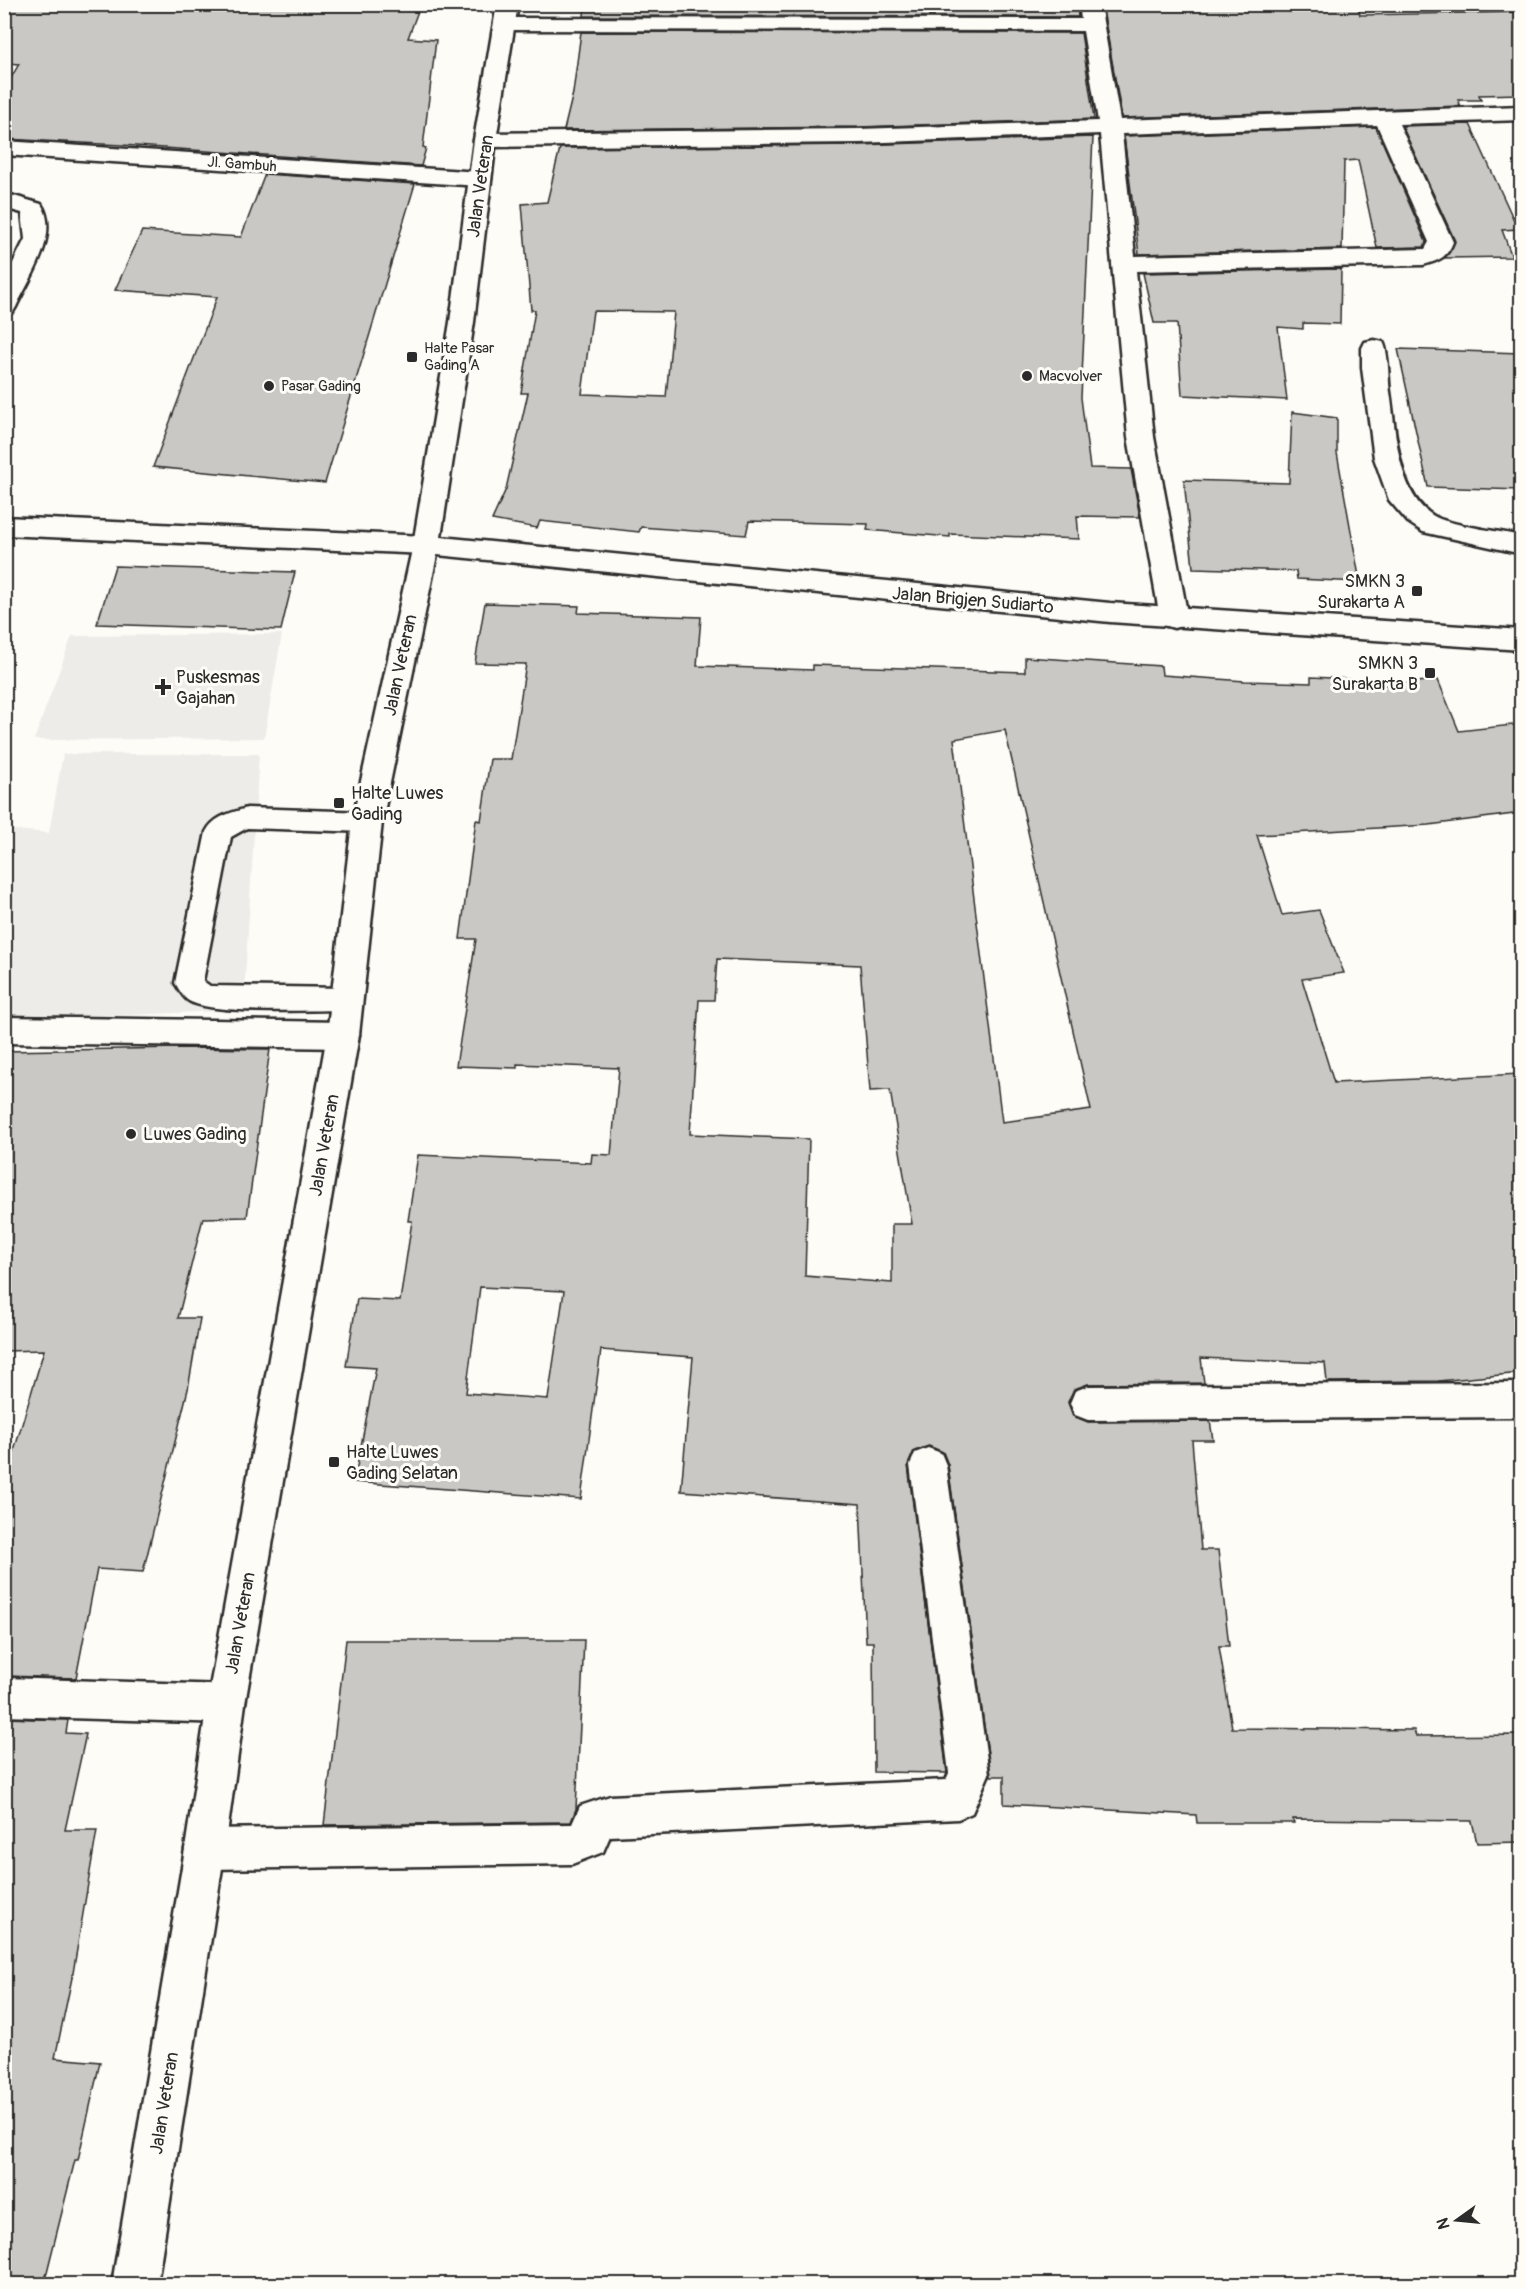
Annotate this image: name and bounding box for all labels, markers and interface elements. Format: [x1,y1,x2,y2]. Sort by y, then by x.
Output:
street label: Jalan Veteran [462,133,499,239]
street label: Jl. Gambuh [207,153,277,176]
place label: Halte Pasar Gading A [424,339,495,375]
marker: Halte Pasar Gading A [405,350,419,364]
place label: Macvolver [1039,367,1103,386]
marker: Macvolver [1020,369,1034,383]
place label: Pasar Gading [281,377,361,396]
marker: Pasar Gading [262,379,276,393]
place label: SMKN 3 Surakarta A [1317,570,1405,614]
street label: Jalan Brigjen Sudiarto [891,582,1055,619]
marker: SMKN 3 Surakarta A [1410,584,1424,598]
street label: Jalan Veteran [378,612,422,718]
place label: SMKN 3 Surakarta B [1332,652,1418,696]
place label: Puskesmas Gajahan [176,666,260,710]
marker: SMKN 3 Surakarta B [1423,666,1437,680]
marker: Puskesmas Gajahan [154,678,172,696]
place label: Halte Luwes Gading [351,782,443,826]
marker: Halte Luwes Gading [332,796,346,810]
street label: Jalan Veteran [304,1092,345,1198]
place label: Luwes Gading [143,1123,247,1146]
marker: Luwes Gading [124,1127,138,1141]
place label: Halte Luwes Gading Selatan [346,1441,458,1485]
marker: Halte Luwes Gading Selatan [327,1455,341,1469]
street label: Jalan Veteran [220,1570,261,1676]
street label: Jalan Veteran [145,2050,184,2156]
north arrow [1427,2190,1487,2250]
text: N [1432,2216,1455,2231]

